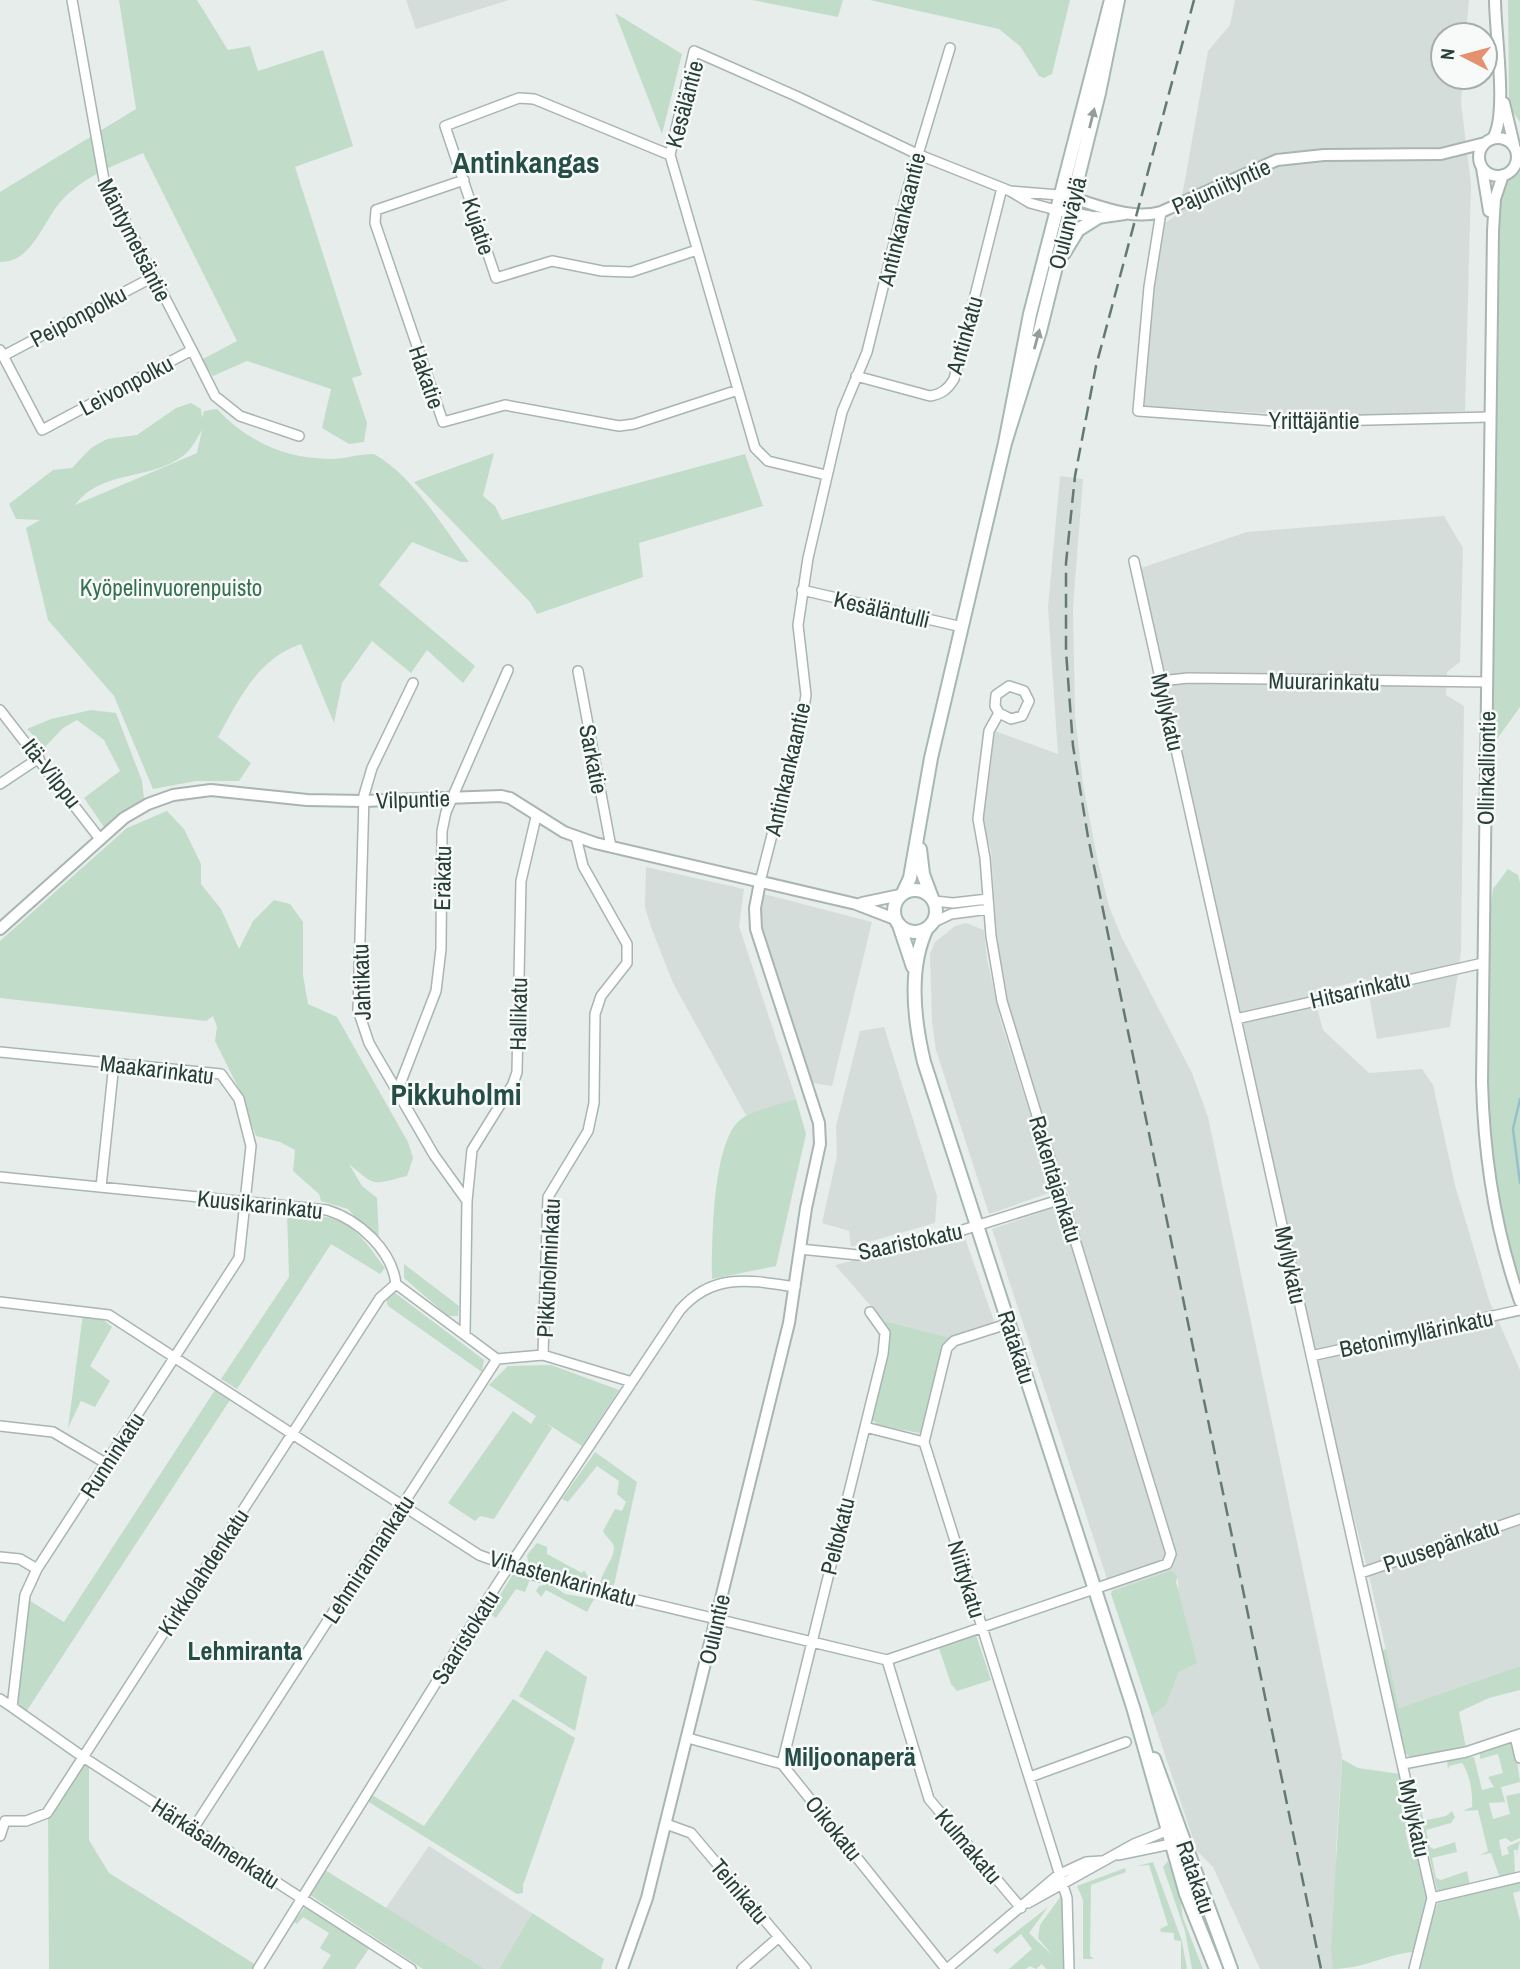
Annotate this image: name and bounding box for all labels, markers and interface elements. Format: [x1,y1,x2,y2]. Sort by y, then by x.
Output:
north arrow [1429,21,1499,91]
text: N [1434,47,1461,61]
street label: Kesäläntie [657,57,711,151]
one-way arrow [1087,107,1098,129]
district label: Antinkangas [452,142,600,182]
street label: Antinkankaantie [869,149,933,290]
street label: Pajuniityntie [1167,151,1275,221]
street label: Mäntymetsäntie [91,173,179,307]
street label: Oulunväylä [1041,173,1094,273]
street label: Kujatie [455,193,503,259]
street label: Peiponpolku [24,278,132,354]
street label: Antinkatu [938,292,990,379]
one-way arrow [1033,328,1043,349]
street label: Hakatie [402,341,452,413]
street label: Leivonpolku [74,347,178,423]
street label: Yrittäjäntie [1268,405,1360,436]
park label: Kyöpelinvuorenpuisto [80,572,262,603]
street label: Kesäläntulli [831,583,933,635]
street label: Muurarinkatu [1268,665,1380,697]
street label: Myllykatu [1144,670,1192,754]
street label: Antinkankaantie [756,699,817,840]
street label: Ollinkalliontie [1470,711,1502,825]
street label: Sarkatie [572,722,616,796]
street label: Itä-Vilppu [15,732,89,814]
street label: Vilpuntie [375,782,451,816]
street label: Eräkatu [426,845,458,911]
street label: Jahtikatu [344,943,378,1021]
street label: Hitsarinkatu [1307,962,1413,1016]
street label: Hallikatu [502,977,534,1051]
street label: Maakarinkatu [98,1047,216,1091]
district label: Pikkuholmi [390,1074,522,1114]
street label: Rakentajankatu [1022,1112,1090,1246]
street label: Kuusikarinkatu [196,1182,324,1226]
street label: Pikkuholminkatu [529,1198,567,1338]
street label: Saaristokatu [855,1215,965,1267]
street label: Myllykatu [1268,1223,1314,1307]
street label: Betonimyllärinkatu [1336,1302,1496,1364]
street label: Ratakatu [991,1306,1043,1388]
street label: Runninkatu [73,1406,151,1504]
street label: Lehmirannankatu [315,1489,421,1629]
street label: Peltokatu [812,1494,862,1578]
street label: Kirkkolahdenkatu [150,1502,256,1642]
street label: Puusepänkatu [1379,1511,1503,1579]
street label: Niittykatu [941,1536,993,1622]
street label: Vihastenkarinkatu [486,1542,640,1614]
street label: Saaristokatu [424,1584,506,1690]
street label: Ouluntie [691,1591,737,1667]
district label: Lehmiranta [188,1633,303,1668]
district label: Miljoonaperä [784,1739,916,1774]
street label: Myllykatu [1392,1776,1438,1860]
street label: Oikokatu [798,1789,870,1867]
street label: Härkäsalmenkatu [146,1790,286,1896]
street label: Kulmakatu [928,1802,1010,1890]
street label: Ratakatu [1169,1836,1223,1918]
street label: Teinikatu [704,1852,776,1930]

